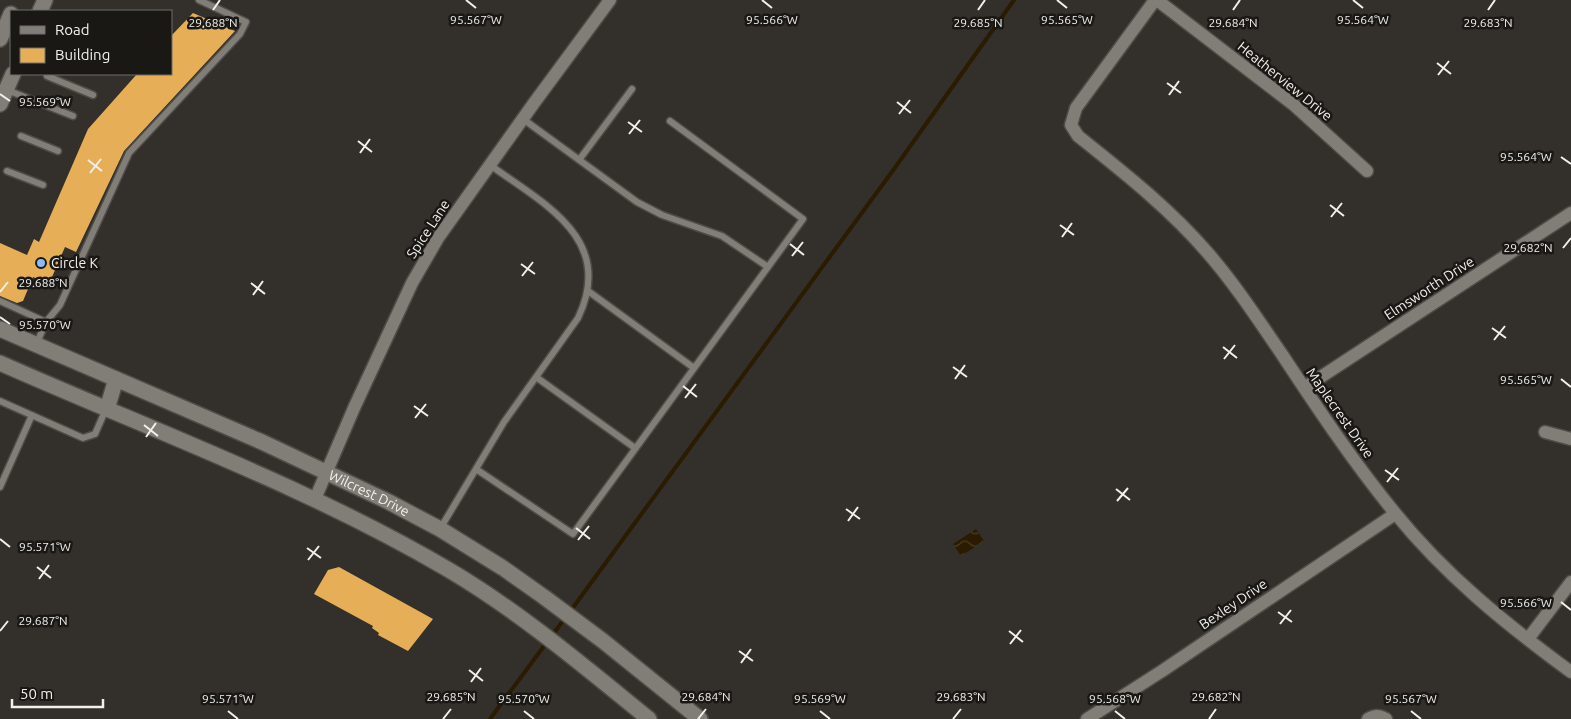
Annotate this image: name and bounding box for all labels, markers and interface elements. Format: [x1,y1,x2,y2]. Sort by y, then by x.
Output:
legend [10,10,172,75]
text: 95.567°W [450,13,502,26]
text: 95.566°W [746,13,798,26]
text: 95.565°W [1041,13,1093,26]
text: 95.564°W [1337,13,1389,26]
text: 29.688°N [188,16,238,29]
text: 29.685°N [953,16,1003,29]
text: 29.684°N [1208,16,1258,29]
text: 29.683°N [1463,16,1513,29]
text: Road [55,21,90,38]
street label: Heatherview Drive [1235,38,1335,124]
text: Building [55,46,110,63]
text: 95.569°W [19,95,71,108]
text: 95.564°W [1500,150,1552,163]
street label: Spice Lane [403,197,453,261]
text: 29.682°N [1503,241,1553,254]
street label: Elmsworth Drive [1381,253,1477,323]
place label: Circle K [51,255,98,271]
marker: Circle K [35,257,47,269]
text: 29.688°N [18,276,68,289]
text: 95.570°W [19,318,71,331]
street label: Maplecrest Drive [1303,365,1377,461]
text: 95.565°W [1500,373,1552,386]
street label: Wilcrest Drive [326,467,412,519]
text: 95.571°W [19,540,71,553]
street label: Bexley Drive [1196,576,1270,632]
text: 95.566°W [1500,596,1552,609]
text: 29.687°N [18,614,68,627]
scale bar [12,676,104,708]
text: 50 m [20,685,53,702]
text: 29.685°N [426,690,476,703]
text: 29.684°N [681,690,731,703]
text: 29.683°N [936,690,986,703]
text: 29.682°N [1191,690,1241,703]
text: 95.571°W [202,692,254,705]
text: 95.570°W [498,692,550,705]
text: 95.569°W [794,692,846,705]
text: 95.568°W [1089,692,1141,705]
text: 95.567°W [1385,692,1437,705]

